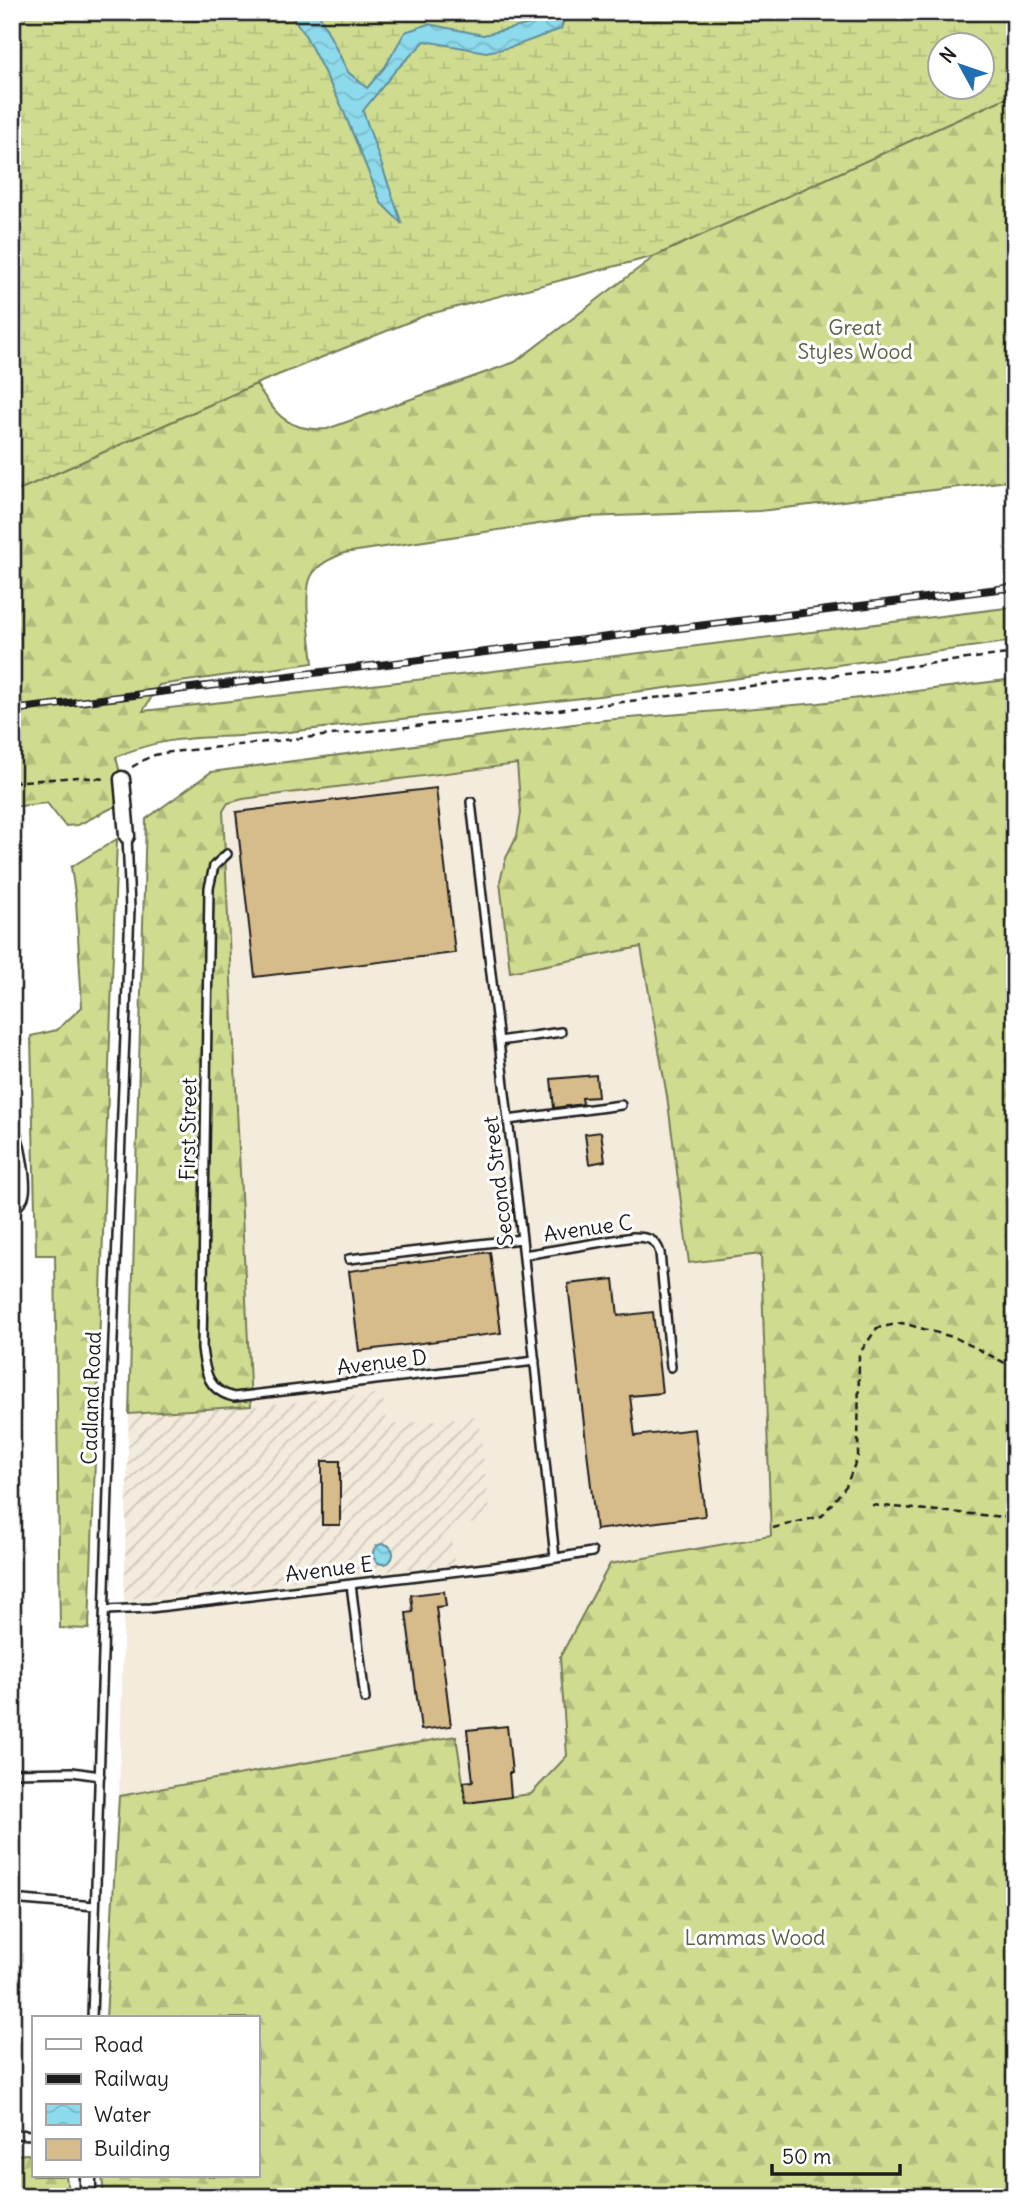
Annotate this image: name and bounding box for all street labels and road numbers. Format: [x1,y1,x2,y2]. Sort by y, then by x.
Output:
street label: First Street [174,1077,202,1181]
street label: Second Street [477,1114,519,1248]
street label: Avenue C [542,1208,634,1248]
street label: Cadland Road [75,1331,107,1465]
street label: Avenue D [336,1343,428,1381]
street label: Avenue E [284,1550,374,1588]

